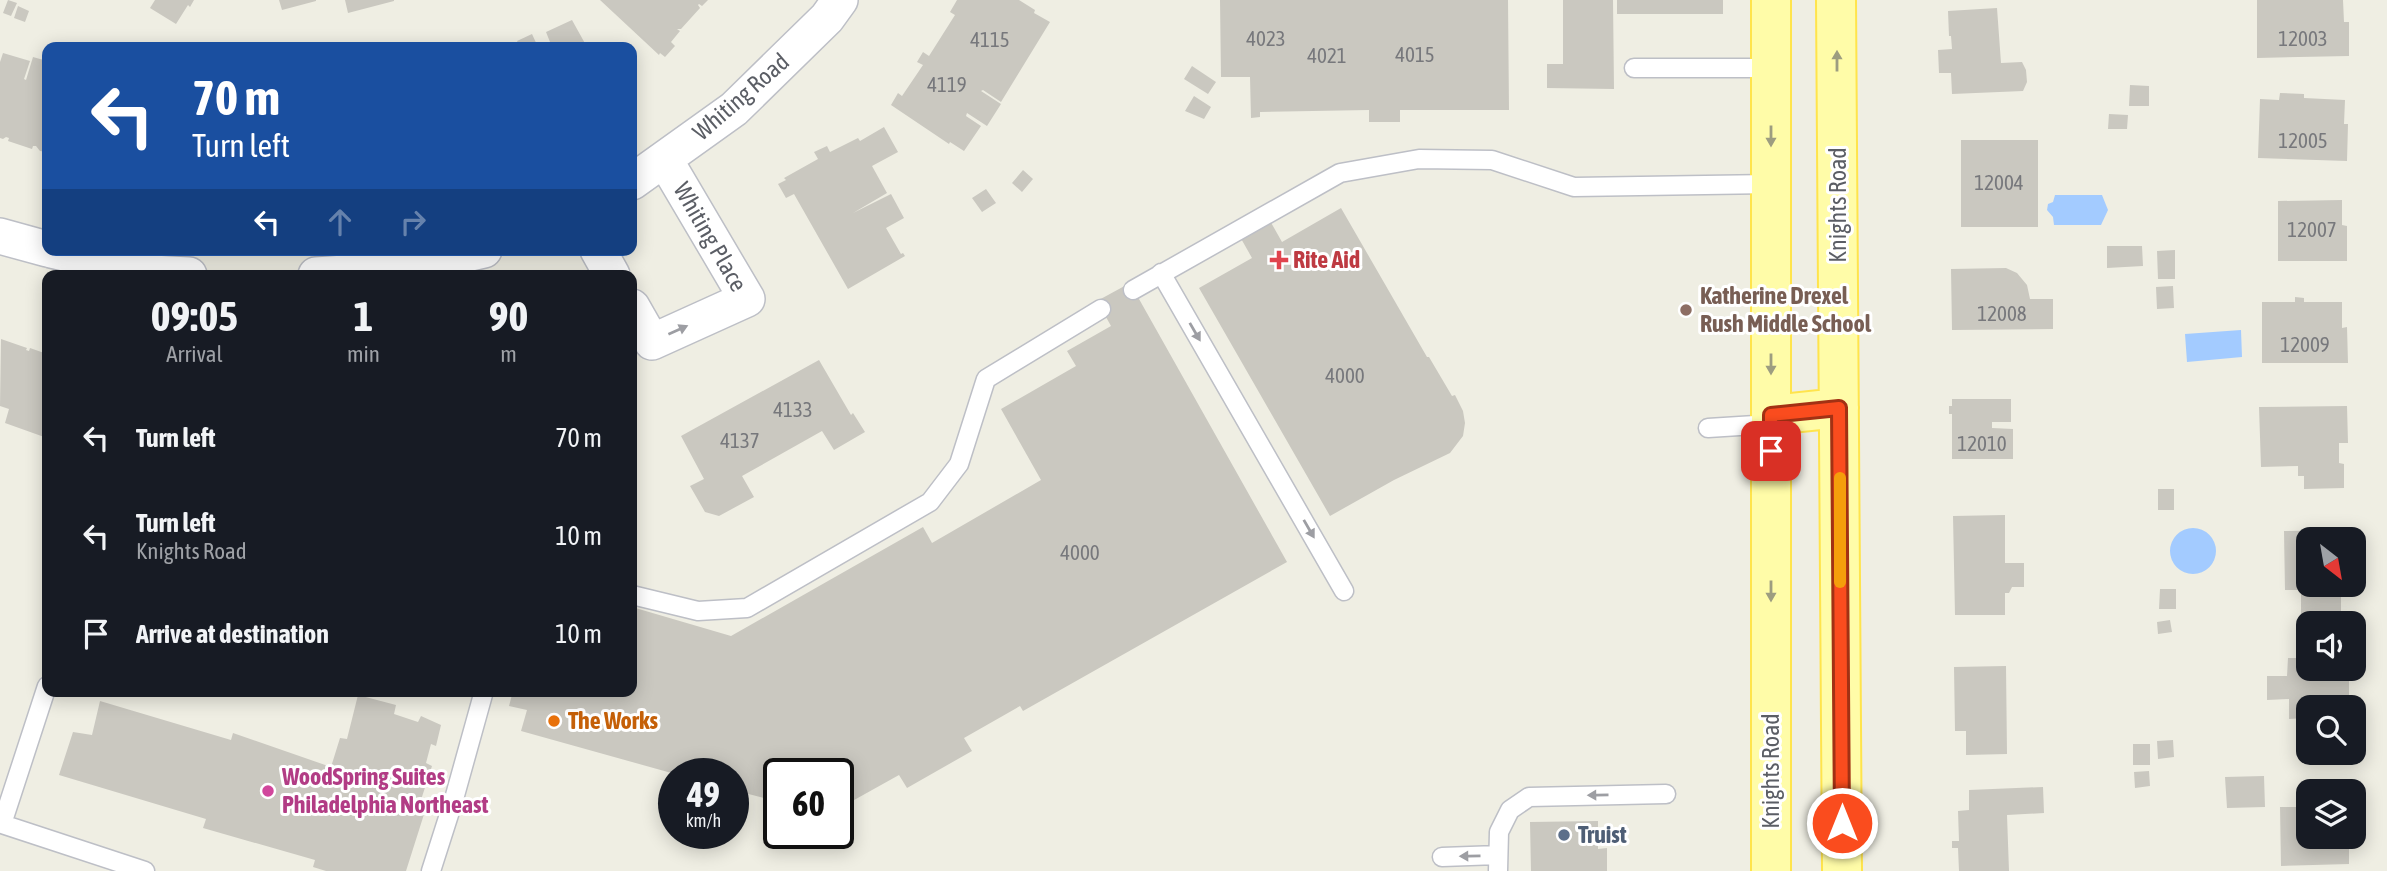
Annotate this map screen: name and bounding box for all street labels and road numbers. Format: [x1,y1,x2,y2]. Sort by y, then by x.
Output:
street label: Whiting Road [687,48,794,146]
street label: Knights Road [1824,147,1851,263]
street label: Whiting Place [668,177,752,296]
street label: Knights Road [1757,713,1784,829]

